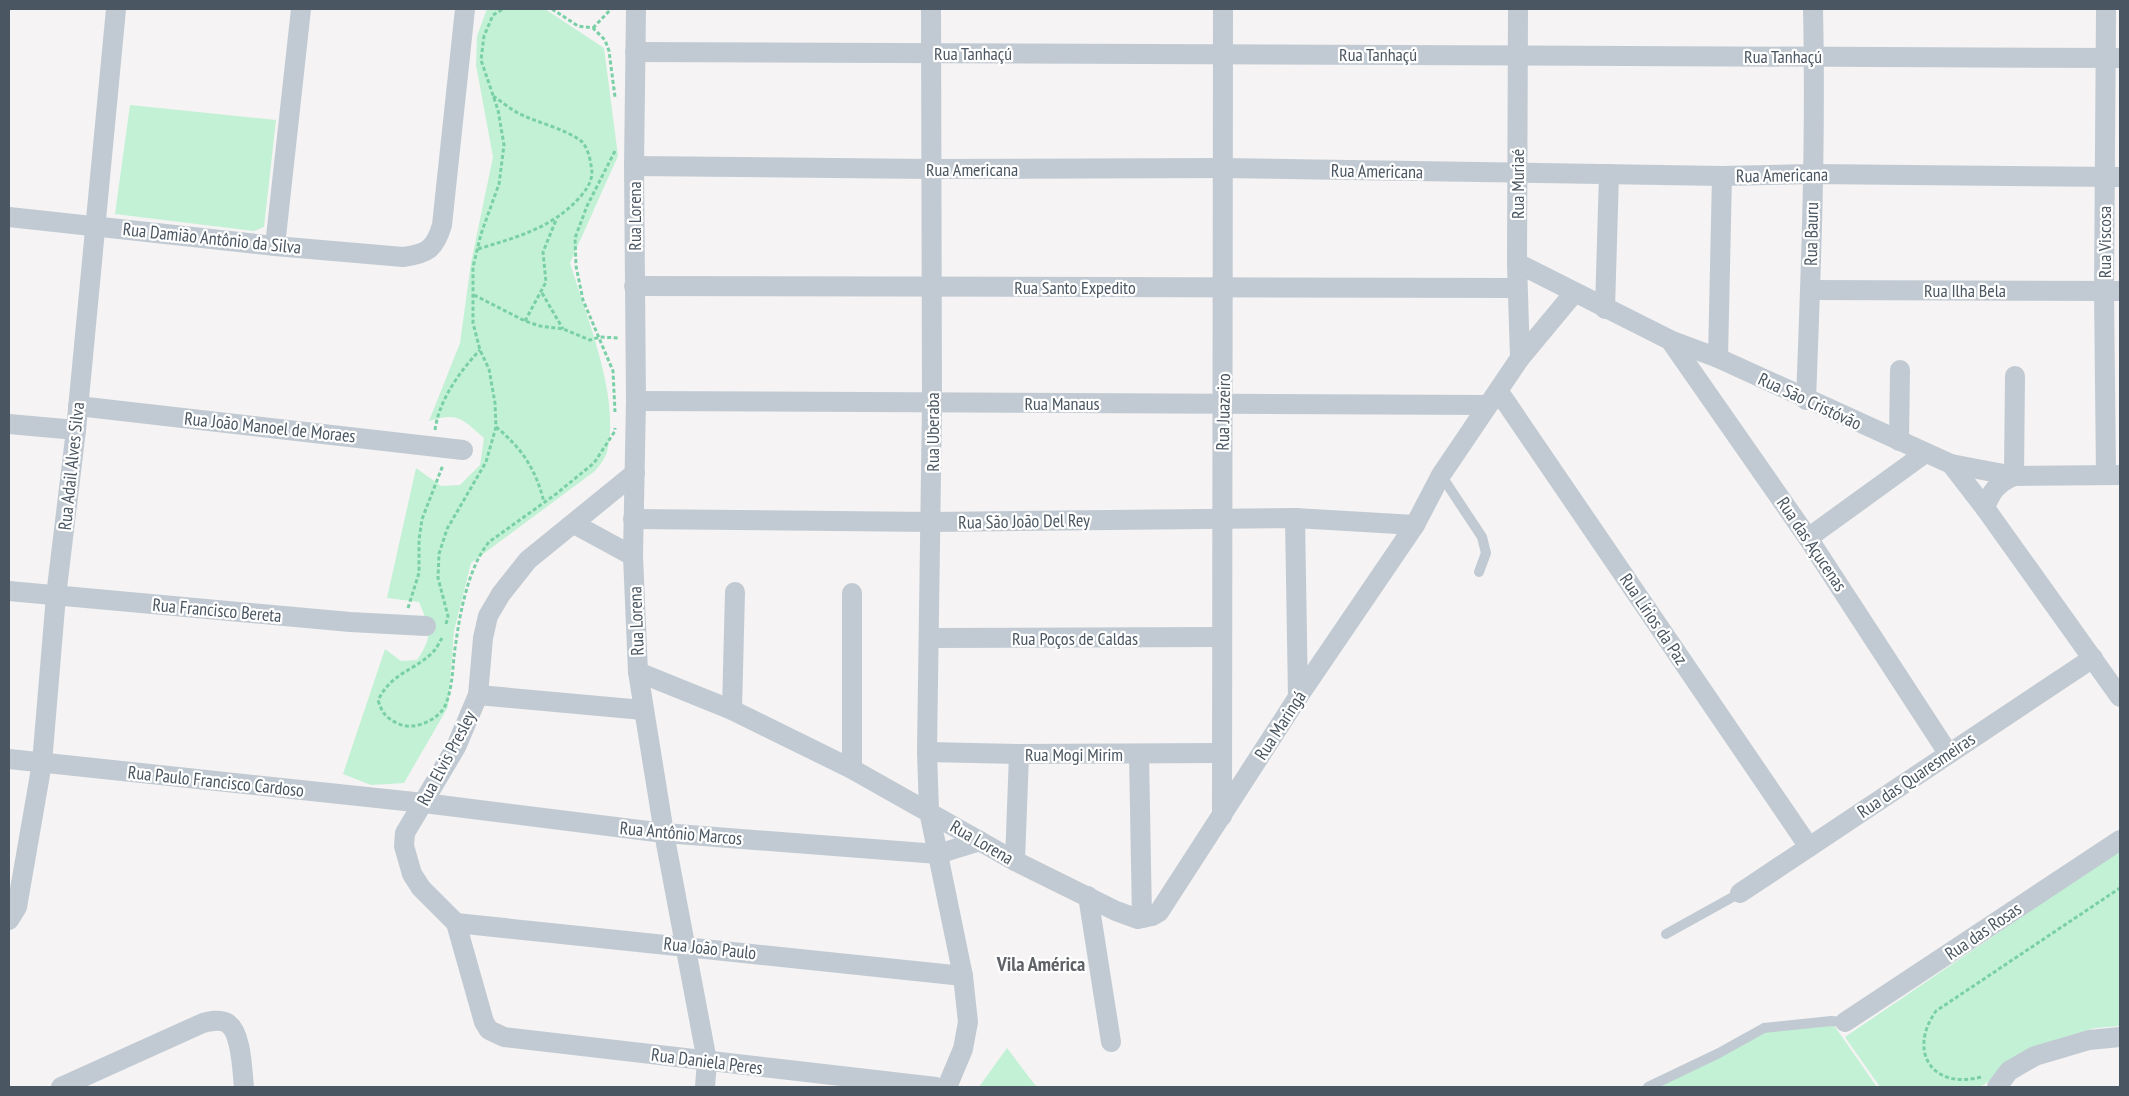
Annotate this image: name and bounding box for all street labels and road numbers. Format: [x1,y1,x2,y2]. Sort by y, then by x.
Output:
street label: Rua Tanhaçú [934,42,1012,65]
street label: Rua Tanhaçú [1339,43,1417,66]
street label: Rua Tanhaçú [1744,45,1822,68]
street label: Rua Muriaé [1506,149,1529,219]
street label: Rua Americana [926,158,1018,181]
street label: Rua Americana [1331,159,1423,183]
street label: Rua Americana [1736,163,1828,187]
street label: Rua Lorena [623,181,646,251]
street label: Rua Bauru [1799,202,1823,266]
street label: Rua Viscosa [2093,206,2116,278]
street label: Rua Damião Antônio da Silva [122,217,302,259]
street label: Rua Santo Expedito [1014,276,1136,299]
street label: Rua Ilha Bela [1924,279,2006,302]
street label: Rua São Cristóvão [1755,367,1865,435]
street label: Rua Juazeiro [1211,373,1235,451]
street label: Rua Uberaba [921,392,944,472]
street label: Rua Manaus [1024,392,1100,415]
street label: Rua Adail Alves Silva [53,401,89,531]
street label: Rua João Manoel de Moraes [183,407,357,447]
street label: Rua das Açucenas [1772,492,1852,596]
street label: Rua São João Del Rey [958,508,1090,534]
street label: Rua Lírios da Paz [1615,569,1693,669]
street label: Rua Lorena [623,586,649,656]
street label: Rua Francisco Bereta [152,593,282,627]
street label: Rua Poços de Caldas [1012,627,1138,650]
street label: Rua Maringá [1249,686,1311,764]
street label: Rua Elvis Presley [411,706,481,809]
street label: Rua das Quaresmeiras [1853,727,1979,823]
street label: Rua Mogi Mirim [1025,743,1123,766]
street label: Rua Paulo Francisco Cardoso [127,760,305,802]
street label: Rua Lorena [946,815,1018,869]
street label: Rua Antônio Marcos [619,816,743,850]
street label: Rua das Rosas [1940,897,2026,965]
street label: Rua João Paulo [663,932,758,964]
street label: Rua Daniela Peres [650,1043,764,1079]

